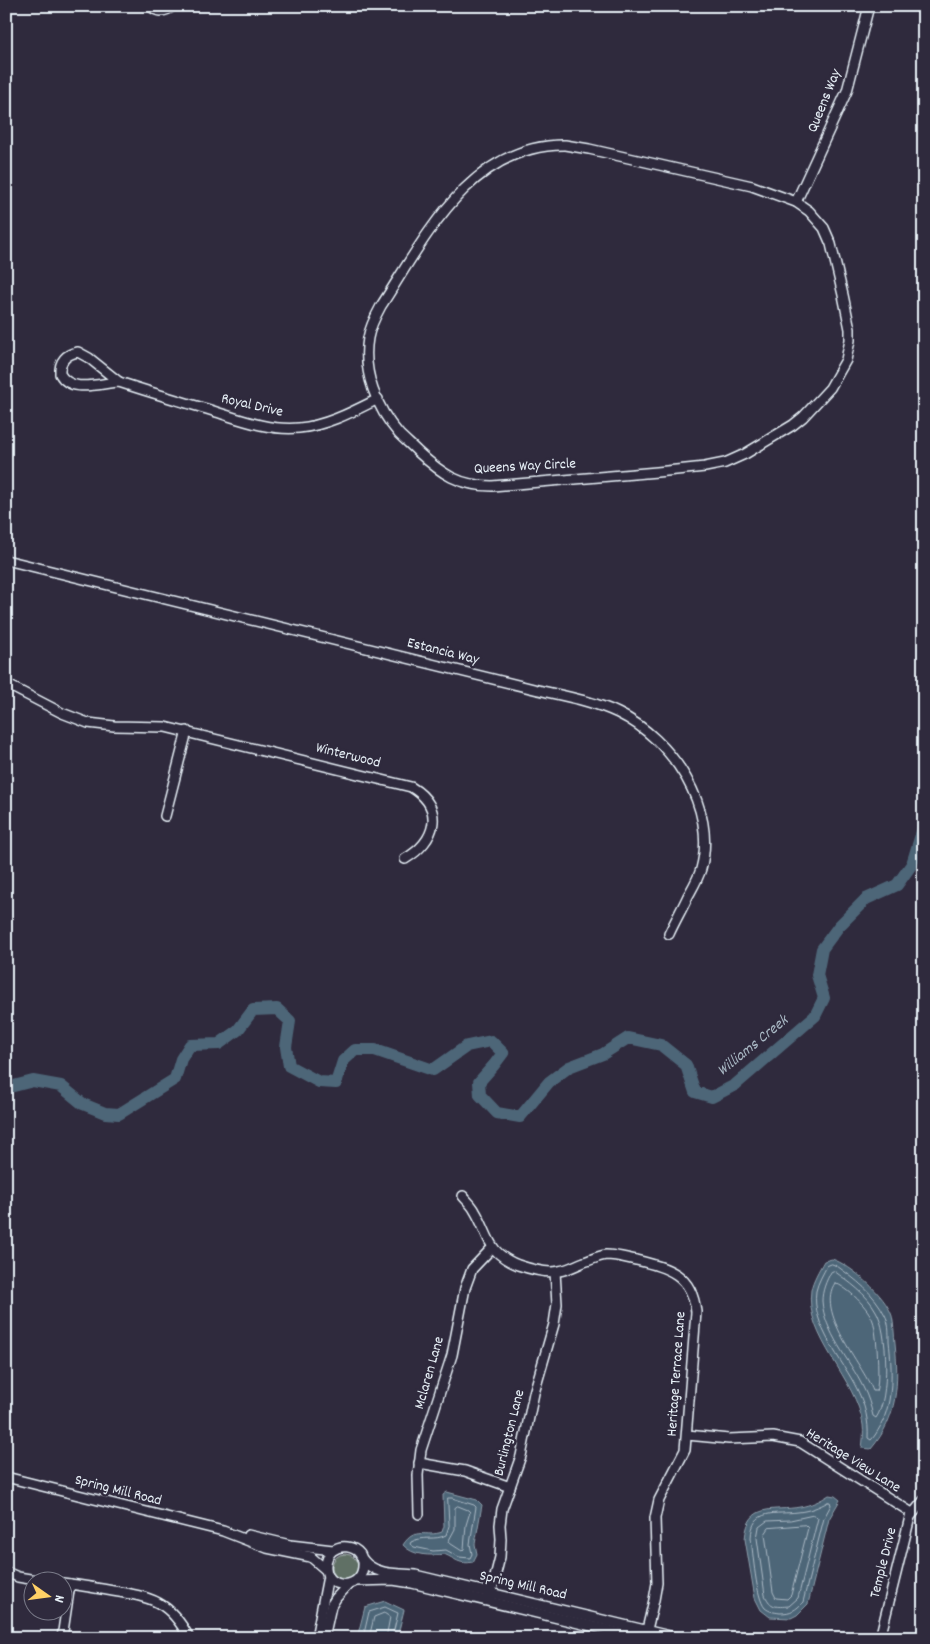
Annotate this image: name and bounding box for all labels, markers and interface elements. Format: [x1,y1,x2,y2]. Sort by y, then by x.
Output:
street label: Queens Way [802,65,848,136]
street label: Royal Drive [219,388,286,424]
street label: Queens Way Circle [473,453,577,481]
street label: Estancia Way [405,632,482,672]
street label: Winterwood [313,737,383,775]
water label: Williams Creek [712,1009,795,1082]
street label: Heritage Terrace Lane [662,1310,692,1437]
street label: Mclaren Lane [409,1334,451,1412]
street label: Burlington Lane [489,1387,531,1478]
street label: Heritage View Lane [801,1423,905,1499]
street label: Spring Mill Road [72,1470,164,1512]
street label: Temple Drive [865,1525,904,1601]
street label: Spring Mill Road [477,1565,569,1607]
north arrow [22,1572,72,1622]
text: N [48,1593,69,1605]

